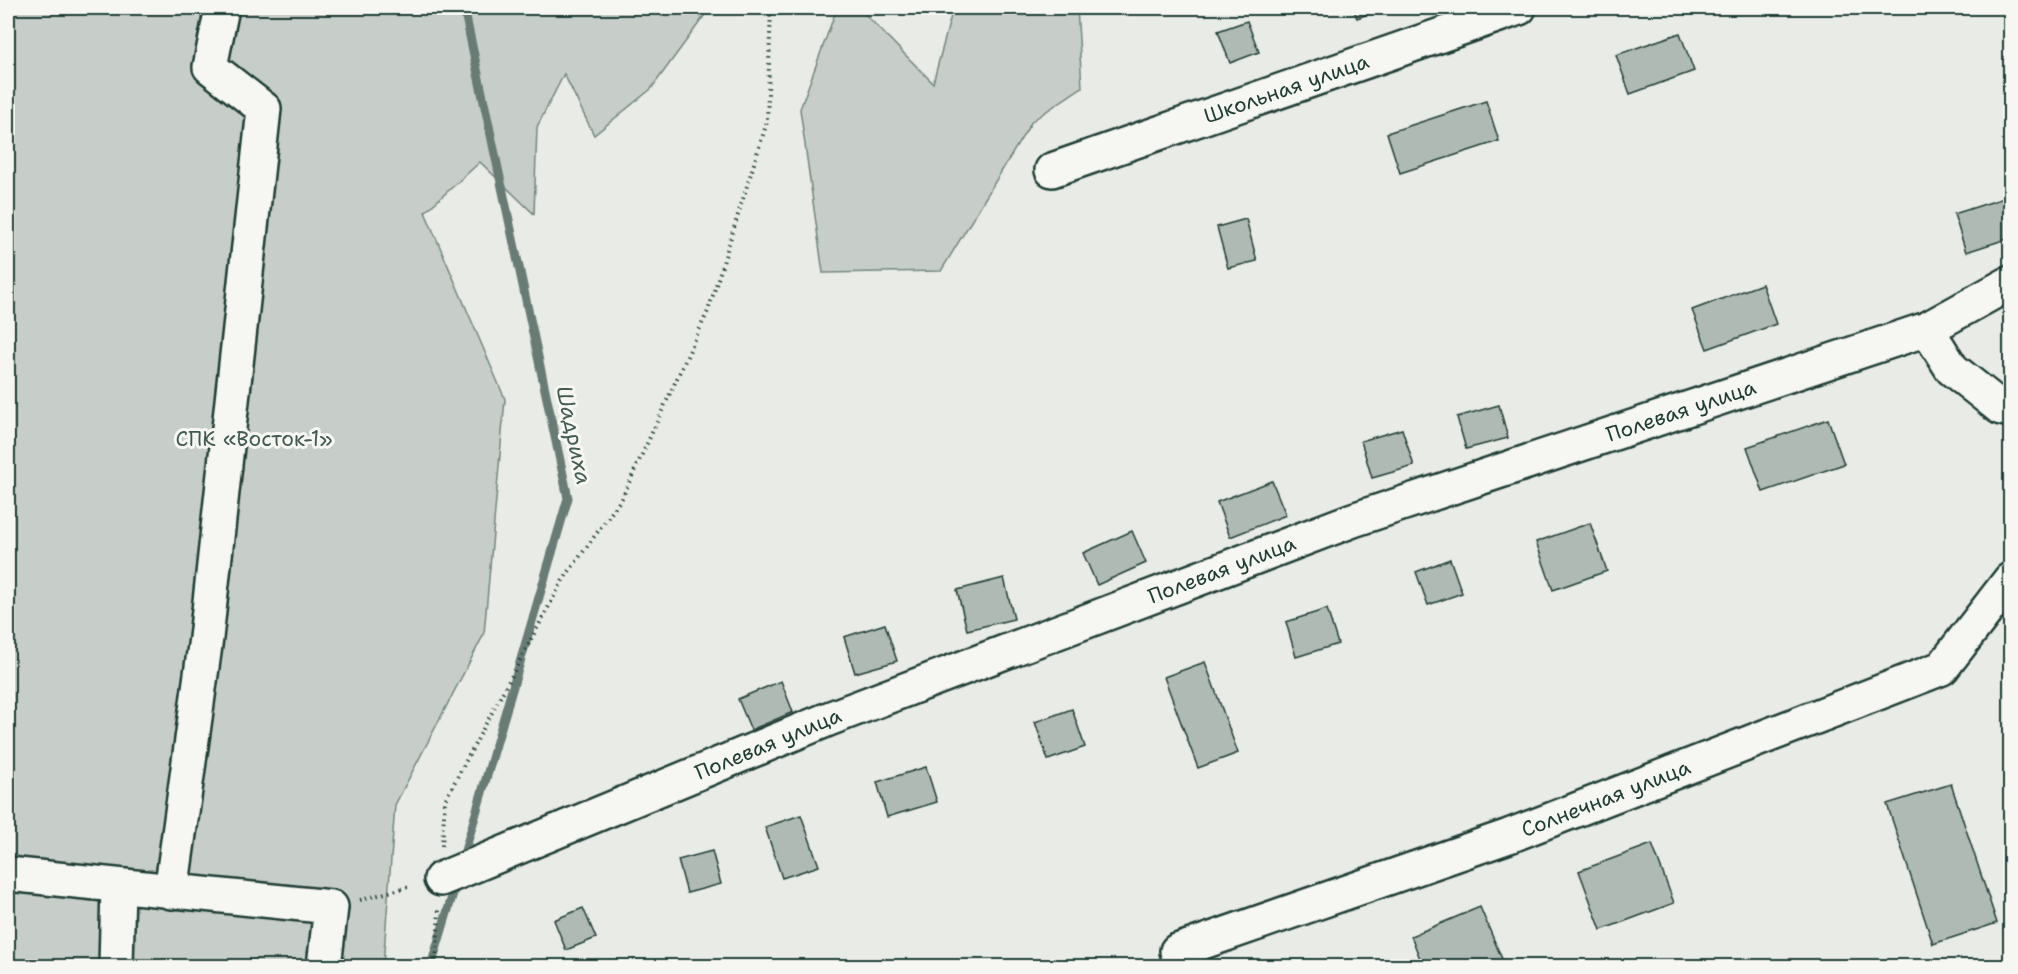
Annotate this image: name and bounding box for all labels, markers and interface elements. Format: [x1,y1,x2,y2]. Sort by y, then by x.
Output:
street label: Школьная улица [1200,47,1373,130]
street label: Полевая улица [1603,373,1760,449]
water label: Шадриха [549,383,599,487]
park label: СПК «Восток-1» [175,425,333,453]
street label: Полевая улица [1144,529,1300,610]
street label: Полевая улица [691,701,845,787]
street label: Солнечная улица [1517,753,1694,844]

